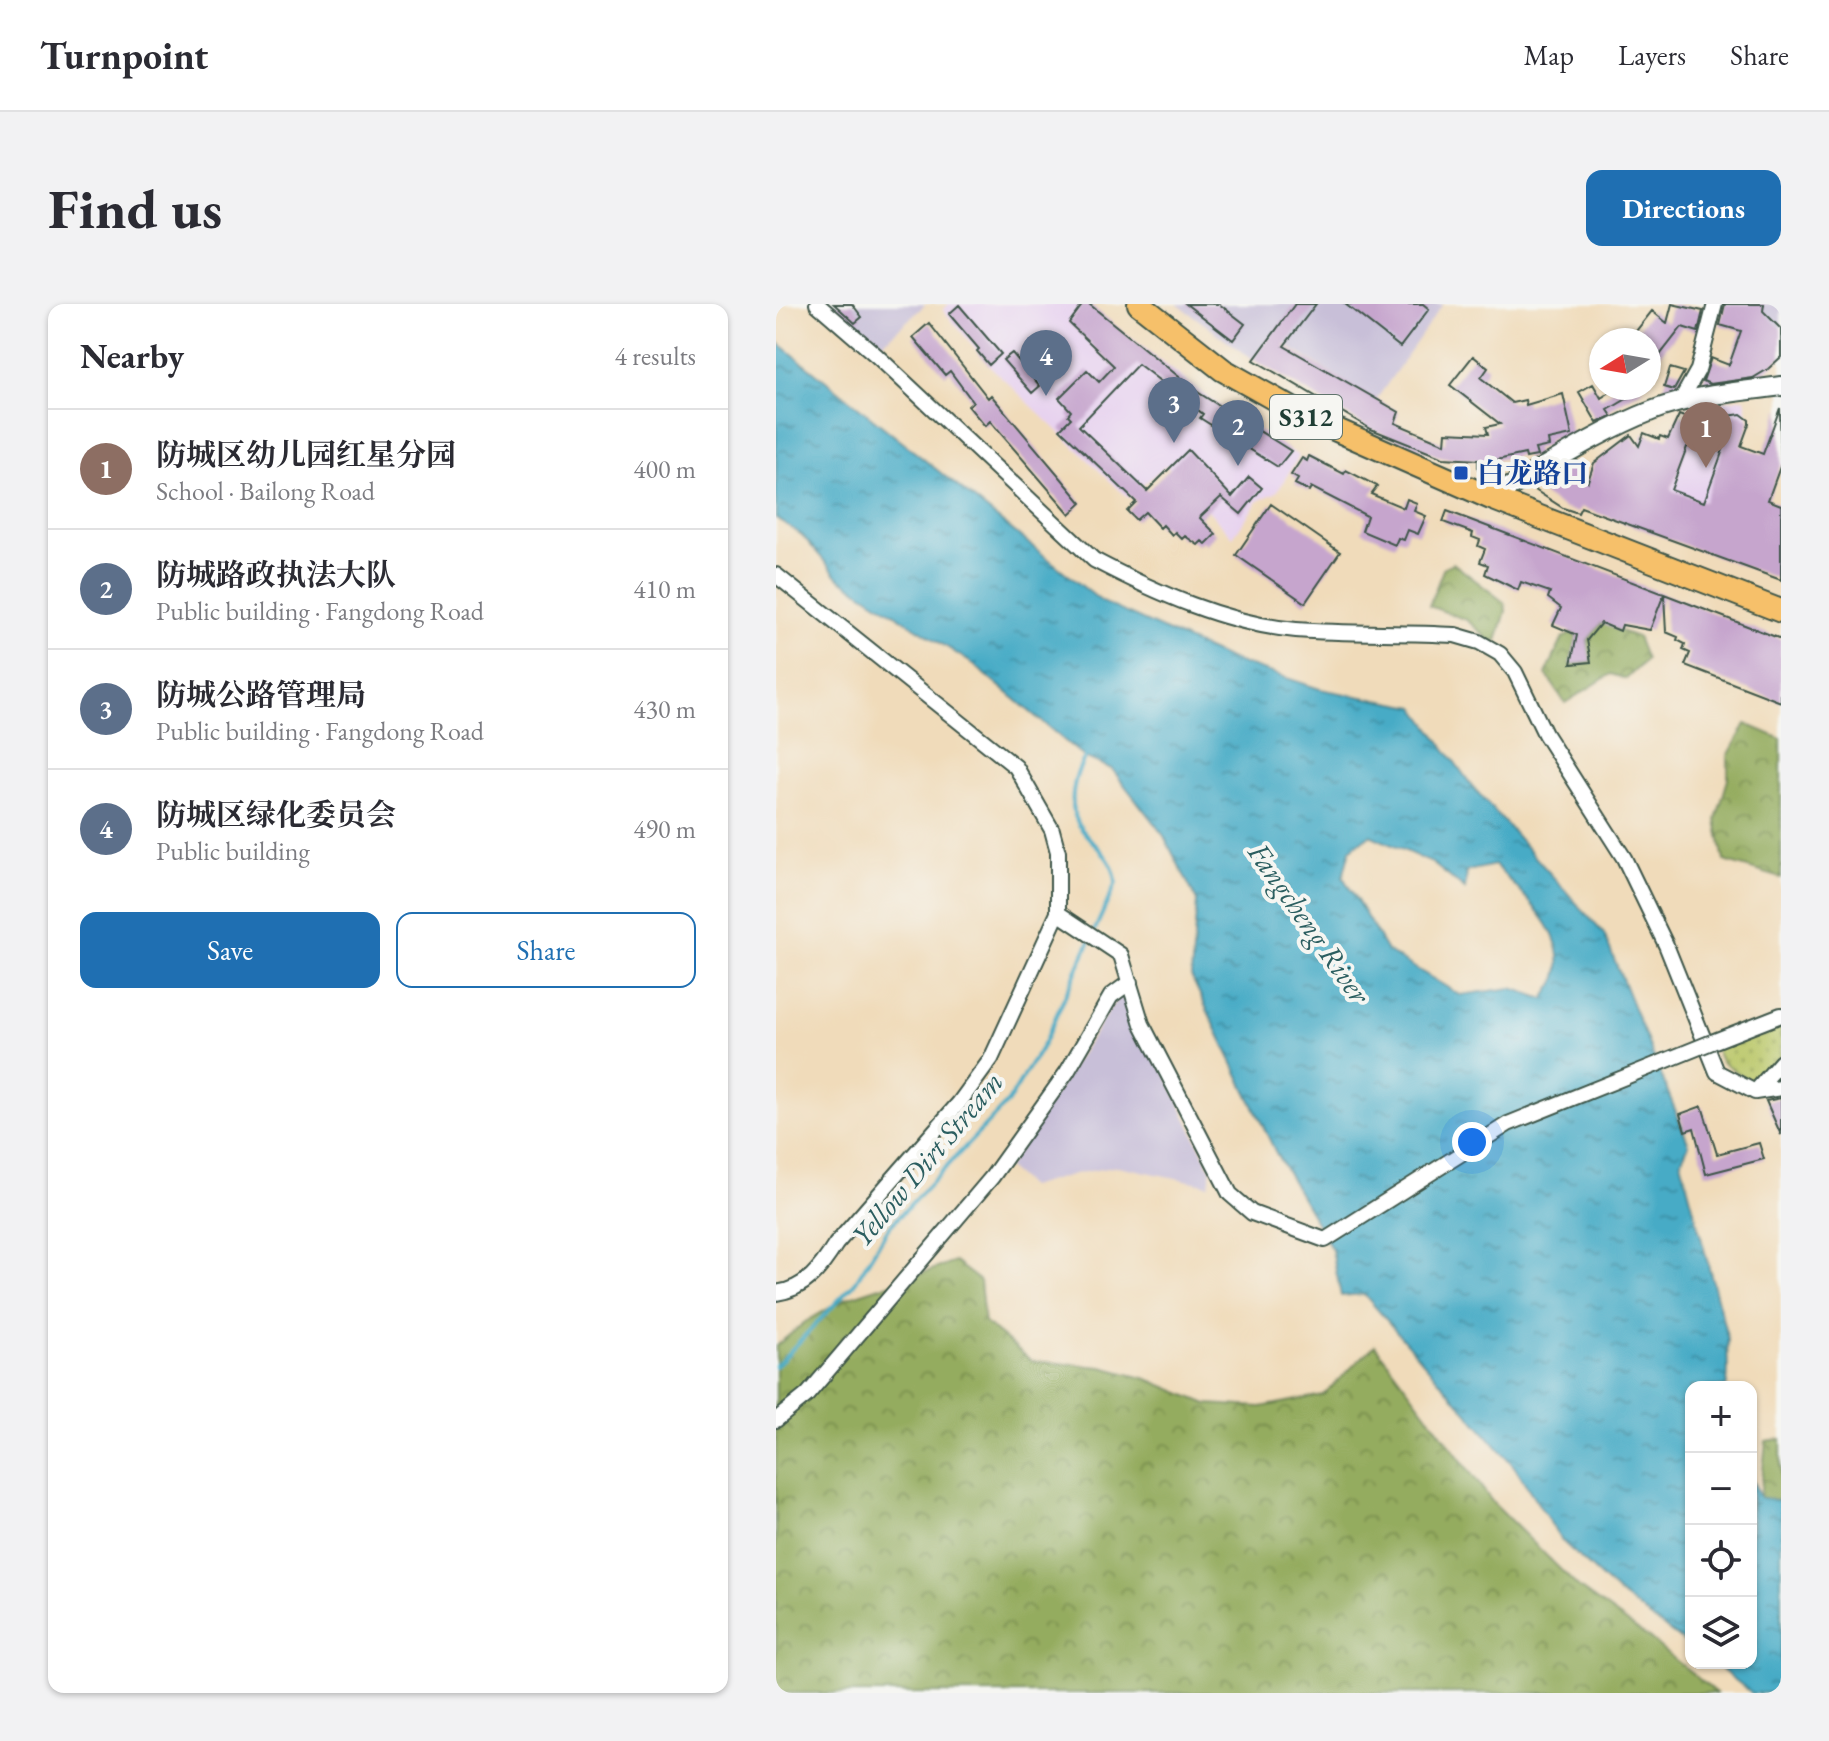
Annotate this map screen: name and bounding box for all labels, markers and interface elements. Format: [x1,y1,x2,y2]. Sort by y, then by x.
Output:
text: Turnpoint [40,31,208,80]
text: Map [1524,37,1574,73]
text: Layers [1618,37,1686,73]
text: Share [1730,37,1789,73]
button: Directions [1586,170,1781,246]
text: Find us [48,172,222,245]
north arrow [1589,328,1661,400]
pin: 4 [1020,330,1072,396]
text: Nearby [80,334,184,378]
text: 4 results [615,339,696,373]
pin: 3 [1148,377,1200,443]
road number: S312 [1270,395,1342,439]
pin: 2 [1212,400,1264,466]
pin: 1 [1680,402,1732,468]
text: 防城区幼儿园红星分园 [156,435,456,474]
text: 1 [99,452,113,486]
text: 400 m [633,452,696,486]
place label: 白龙路口 [1477,455,1589,491]
marker: 白龙路口 [1452,464,1470,482]
text: School · Bailong Road [156,474,375,508]
text: 防城路政执法大队 [156,555,396,594]
text: 2 [99,572,113,606]
text: 410 m [633,572,696,606]
text: Public building · Fangdong Road [156,594,484,628]
text: 防城公路管理局 [156,675,366,714]
text: 3 [99,692,113,726]
text: 430 m [633,692,696,726]
text: Public building · Fangdong Road [156,714,484,748]
text: 防城区绿化委员会 [156,795,396,834]
text: 4 [99,812,113,846]
text: 490 m [633,812,696,846]
text: Public building [156,834,310,868]
water label: Fangcheng River [1239,834,1380,1012]
button: Save [80,912,380,988]
button: Share [396,912,696,988]
water label: Yellow Dirt Stream [842,1063,1011,1254]
your location [1452,1122,1492,1162]
map controls [1685,1381,1757,1669]
button: + [1685,1381,1757,1453]
button: − [1685,1453,1757,1525]
button: locate [1685,1525,1757,1597]
button: layers [1685,1597,1757,1669]

